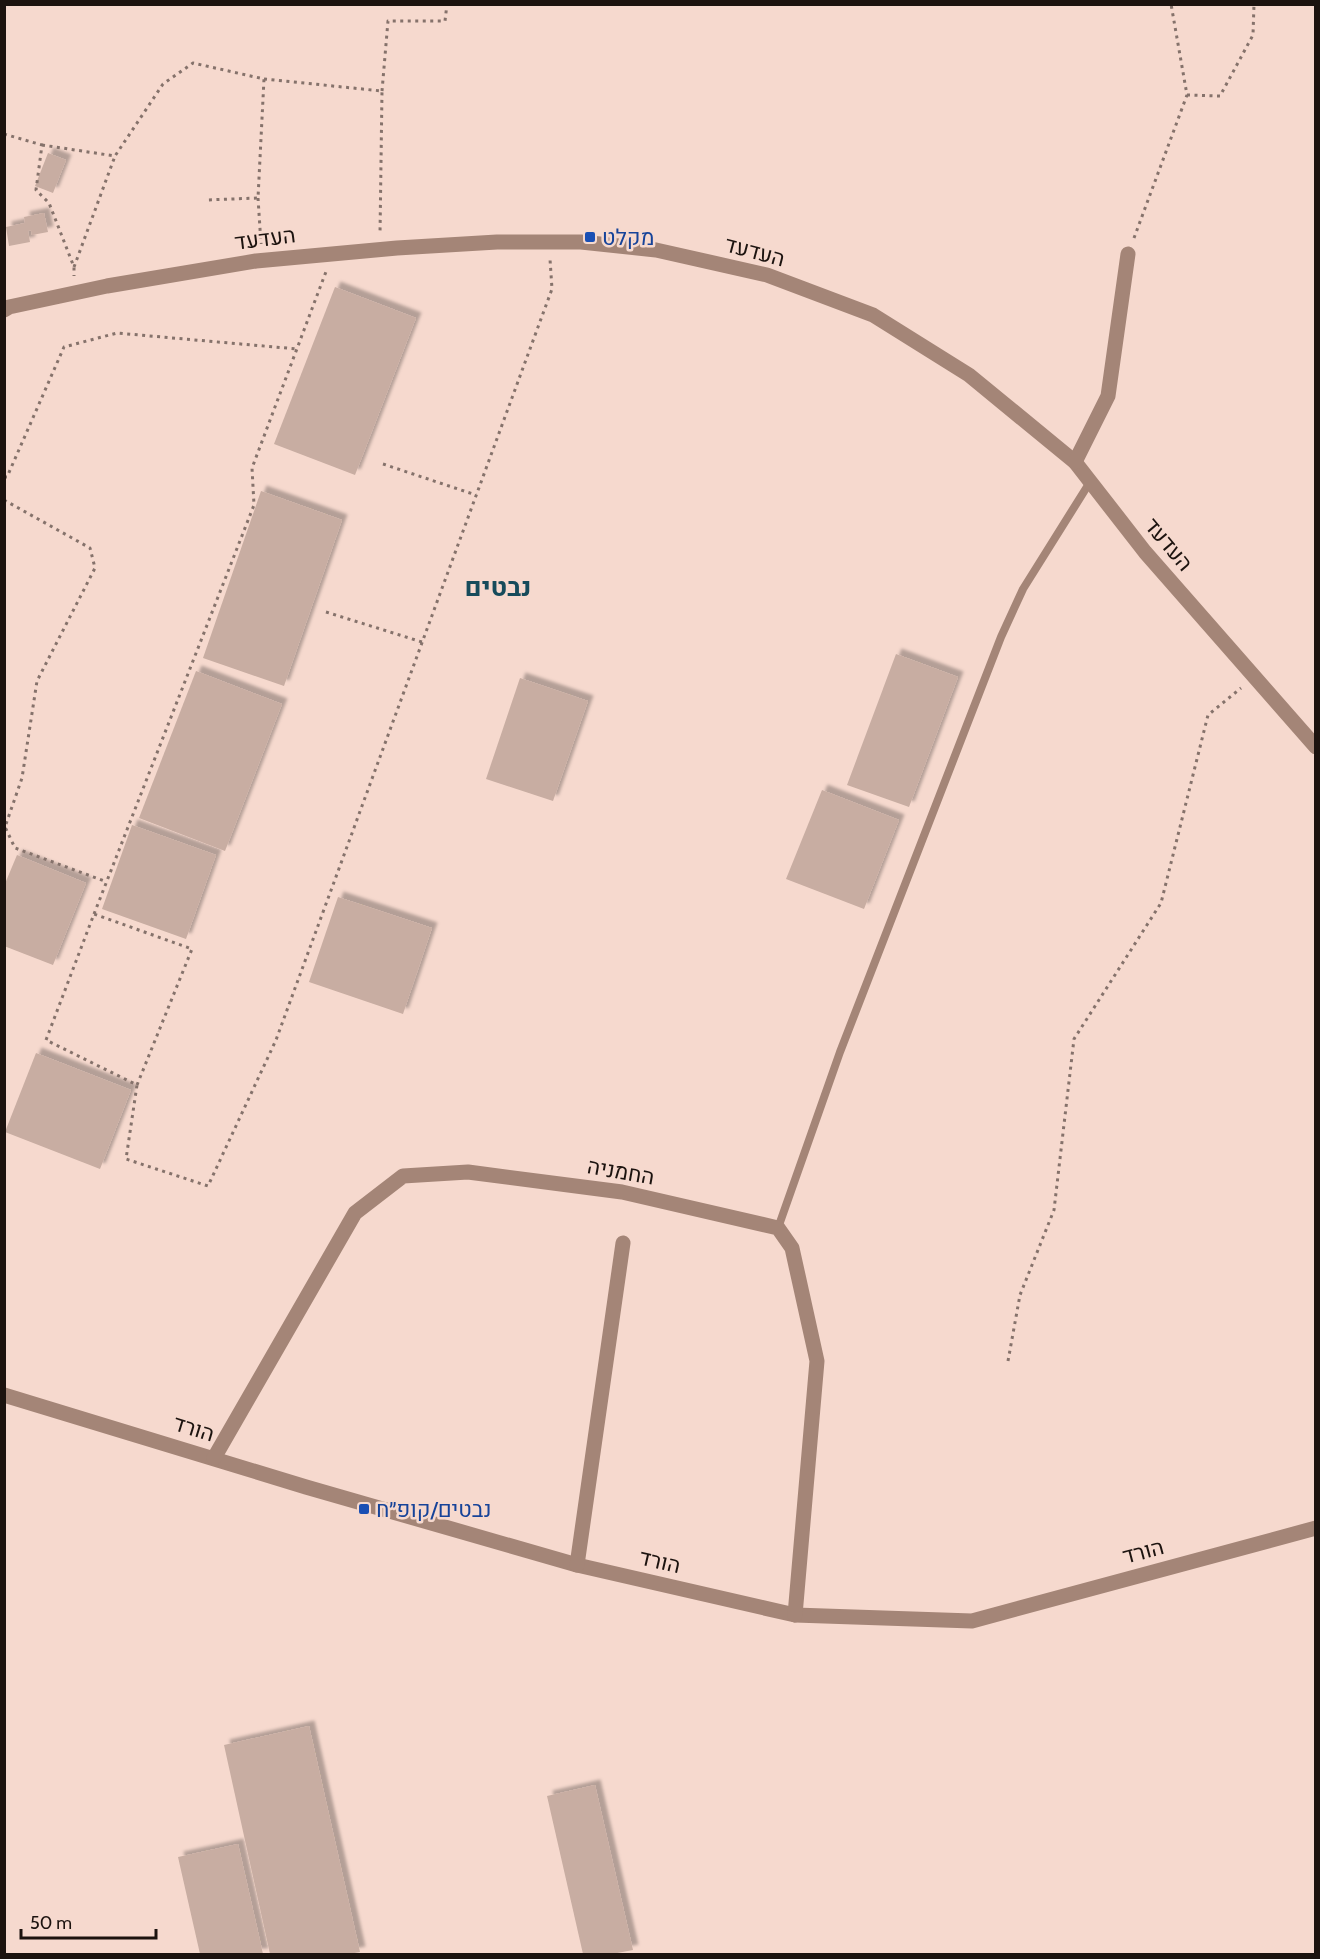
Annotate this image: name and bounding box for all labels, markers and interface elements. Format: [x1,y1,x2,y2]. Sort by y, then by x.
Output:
street label: העדעד [233,221,297,256]
place label: מקלט [602,224,655,251]
marker: מקלט [583,230,597,244]
street label: העדעד [722,231,788,272]
street label: העדעד [1139,512,1199,576]
district label: נבטים [465,571,531,603]
street label: החמניה [585,1152,657,1191]
street label: הורד [170,1409,218,1447]
place label: נבטים/קופ״ח [376,1496,491,1523]
marker: נבטים/קופ״ח [357,1502,371,1516]
street label: הורד [1120,1533,1167,1570]
street label: הורד [637,1544,683,1579]
scale bar [21,1902,156,1940]
text: 50 m [30,1912,72,1934]

